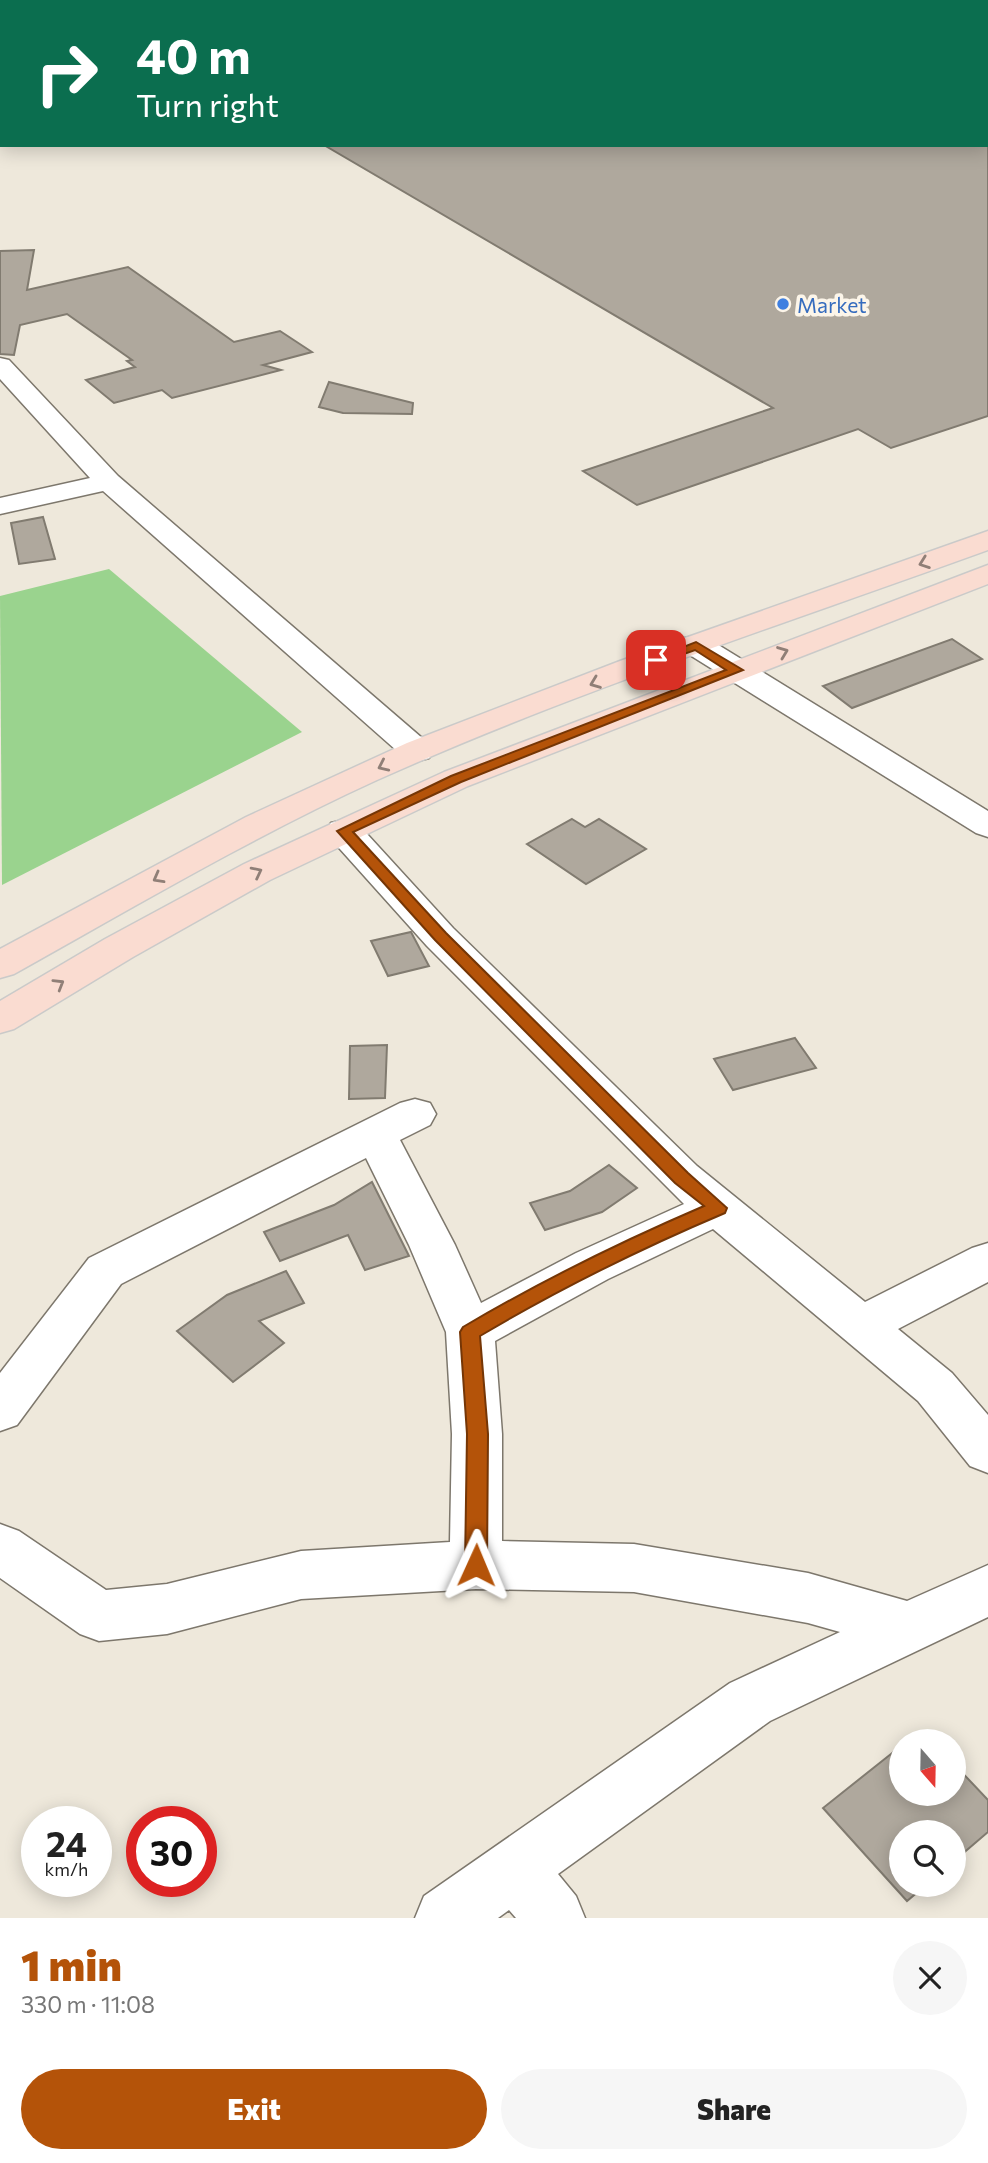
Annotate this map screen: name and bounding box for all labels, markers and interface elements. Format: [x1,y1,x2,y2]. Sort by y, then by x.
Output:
text: 40 m [136,24,251,84]
icon: right [21,28,112,119]
text: Turn right [136,84,279,124]
place label: Market [797,292,867,317]
marker: Market [775,296,791,312]
one-way arrow [918,555,930,569]
pin [626,630,686,690]
icon: arrive [637,641,675,679]
one-way arrow [776,647,788,661]
one-way arrow [589,674,601,688]
one-way arrow [378,758,391,772]
one-way arrow [250,867,262,881]
one-way arrow [152,870,165,883]
one-way arrow [51,979,64,992]
position arrow [439,1528,513,1602]
north arrow [889,1729,966,1806]
map controls [889,1729,966,1897]
speed limit sign: 30 [126,1806,217,1897]
button: search [889,1820,966,1897]
text: 24 [46,1821,87,1864]
text: km/h [45,1858,88,1880]
text: 1 min [21,1938,122,1990]
button: close [893,1941,967,2015]
text: 330 m · 11:08 [21,1990,155,2018]
button: Exit [21,2069,487,2149]
button: Share [501,2069,967,2149]

